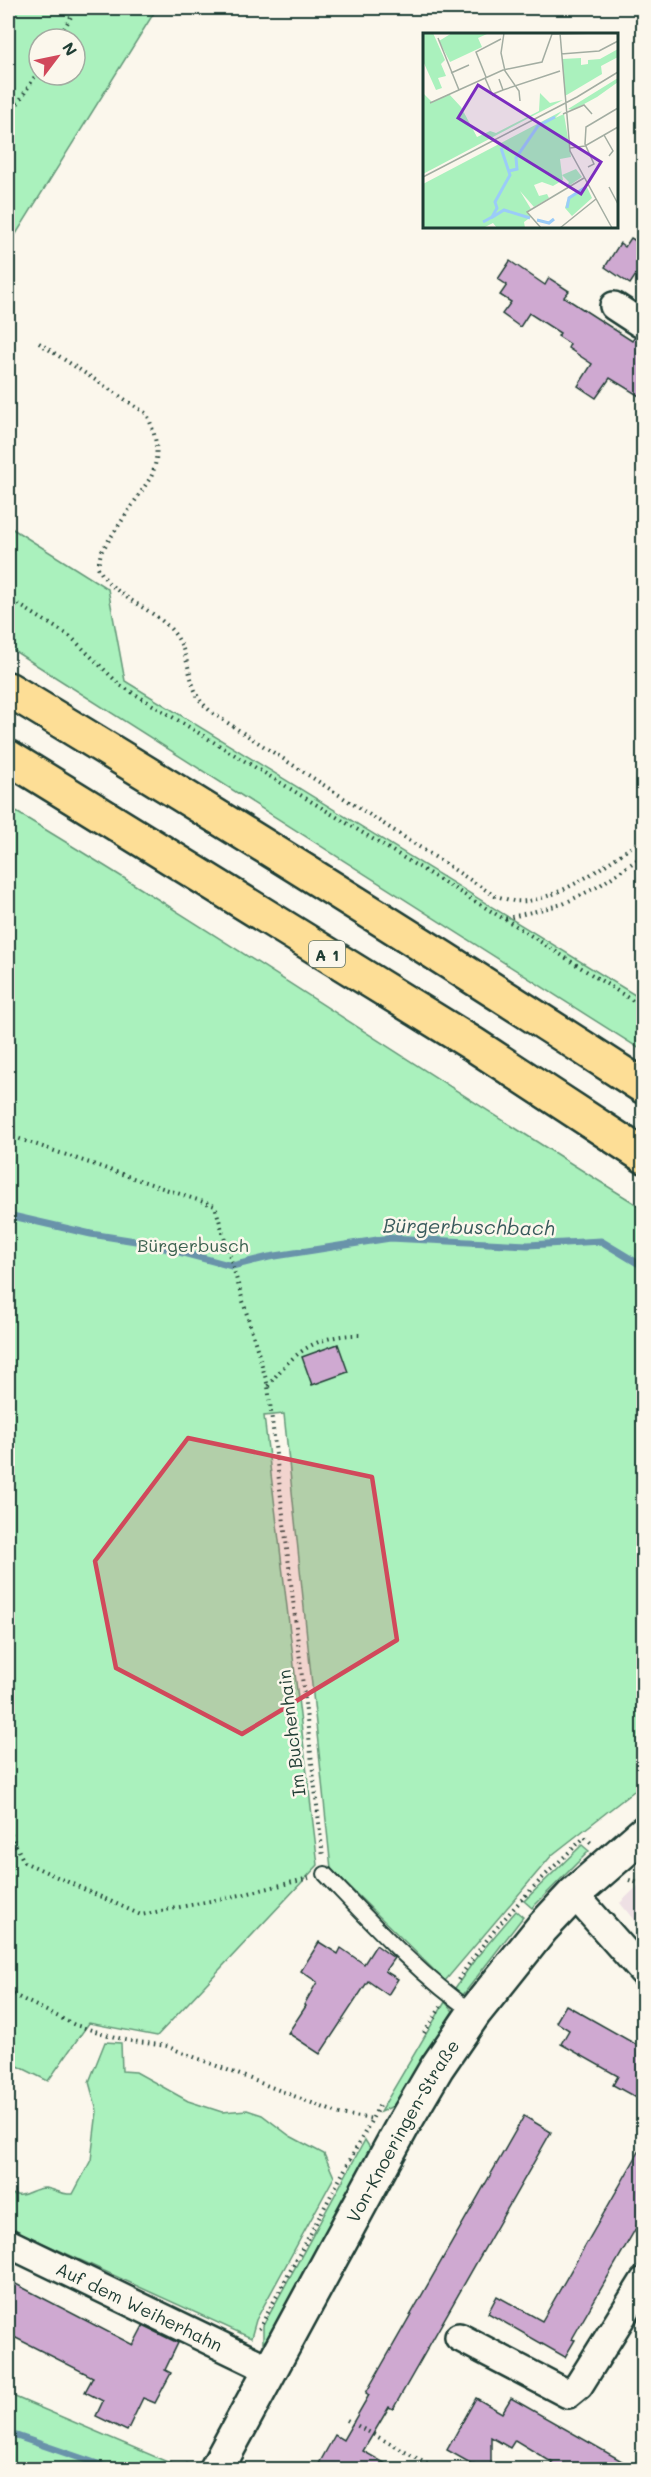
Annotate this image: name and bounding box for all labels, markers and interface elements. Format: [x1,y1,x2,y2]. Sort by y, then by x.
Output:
north arrow [27,27,87,87]
inset map [423,33,618,228]
text: N [58,38,82,60]
road number: A 1 [309,941,345,967]
water label: Bürgerbuschbach [383,1212,555,1240]
park label: Bürgerbusch [137,1233,249,1257]
street label: Im Buchenhain [271,1668,311,1798]
street label: Von-Knoeringen-Straße [340,2035,464,2227]
street label: Auf dem Weiherhahn [52,2256,227,2357]

